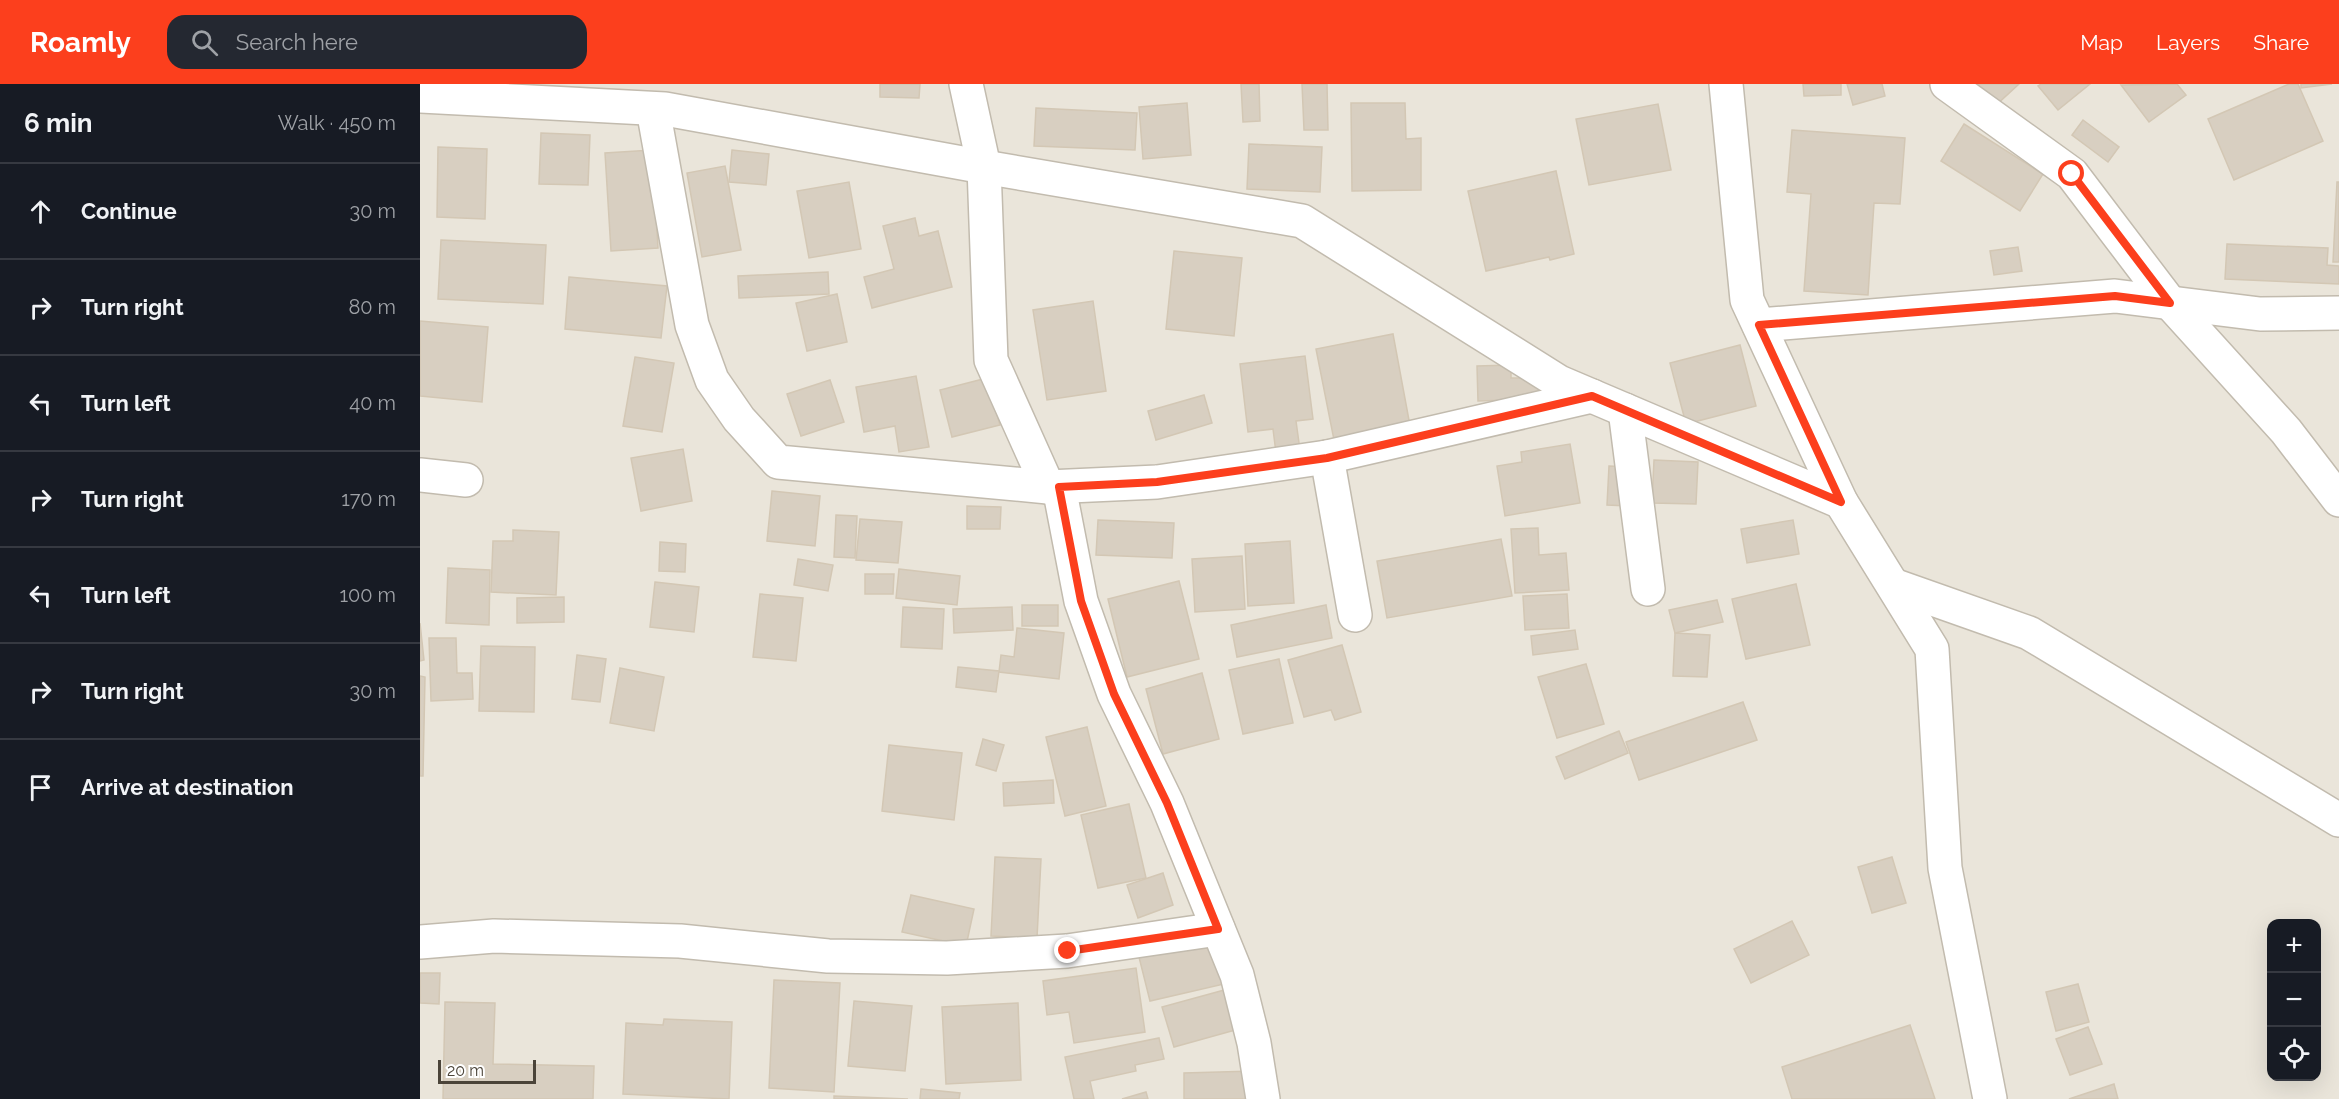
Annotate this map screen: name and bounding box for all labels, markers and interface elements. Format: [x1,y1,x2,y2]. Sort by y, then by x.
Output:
search box [167,15,587,69]
text: Roamly [30,26,131,59]
icon: search [188,26,221,59]
text: Search here [236,29,358,55]
text: Map [2080,30,2123,55]
text: Layers [2156,30,2220,55]
text: Share [2253,30,2309,55]
text: 6 min [24,108,93,138]
text: Walk · 450 m [278,111,396,135]
route start [2058,160,2084,186]
icon: ahead [24,195,57,228]
text: Continue [81,198,177,224]
text: 30 m [350,199,396,223]
icon: right [24,291,57,324]
text: Turn right [81,294,184,320]
text: 80 m [348,295,396,319]
icon: left [24,387,57,420]
text: Turn left [81,390,171,416]
text: 40 m [349,391,396,415]
icon: right [24,483,57,516]
text: Turn right [81,486,184,512]
text: 170 m [341,487,396,511]
icon: left [24,579,57,612]
text: Turn left [81,582,171,608]
text: 100 m [339,583,396,607]
icon: right [24,675,57,708]
text: Turn right [81,678,184,704]
text: 30 m [350,679,396,703]
icon: arrive [24,771,57,804]
text: Arrive at destination [81,774,294,800]
map controls [2267,919,2321,1081]
button: + [2267,919,2321,973]
route end [1054,937,1080,963]
button: − [2267,973,2321,1027]
button: locate [2267,1027,2321,1081]
scale bar [438,1057,536,1084]
text: 20 m [447,1061,484,1080]

